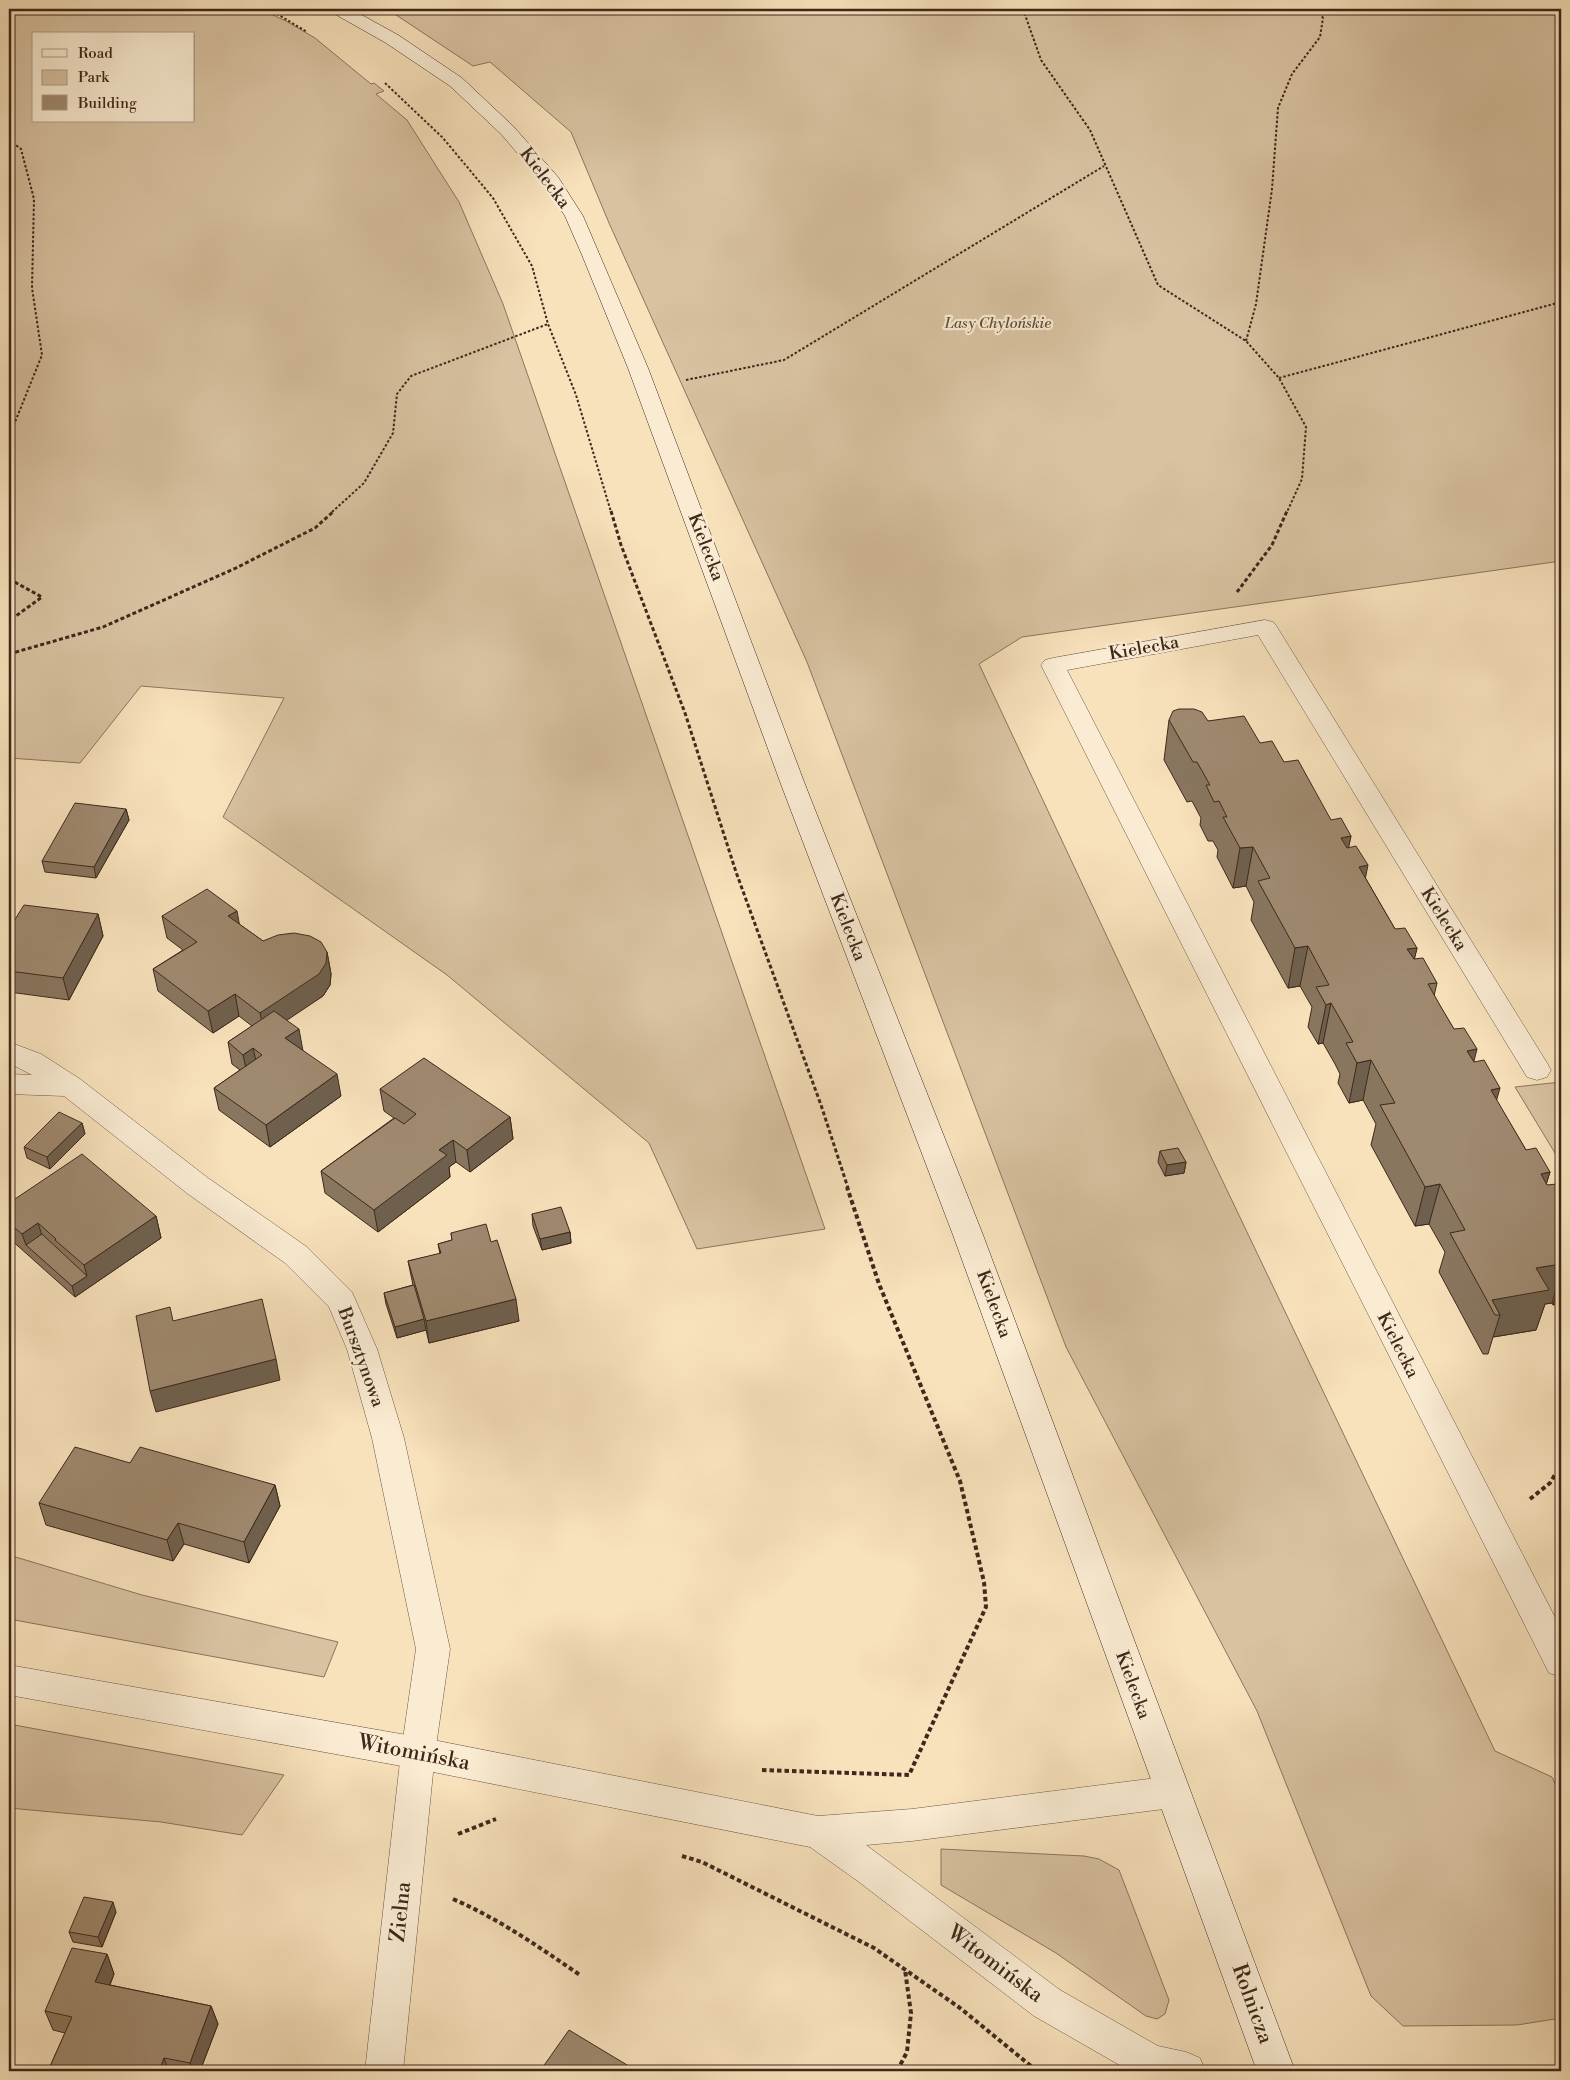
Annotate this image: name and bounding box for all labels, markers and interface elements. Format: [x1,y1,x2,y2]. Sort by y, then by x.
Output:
legend [32,32,195,122]
text: Road [78,44,113,63]
text: Park [78,68,110,87]
text: Building [77,94,137,113]
street label: Kielecka [515,143,576,214]
park label: Lasy Chylońskie [944,314,1051,333]
street label: Kielecka [683,510,730,585]
street label: Kielecka [1107,630,1182,665]
street label: Kielecka [1416,883,1473,956]
street label: Kielecka [825,890,872,965]
street label: Kielecka [971,1267,1017,1342]
street label: Bursztynowa [332,1303,390,1411]
street label: Kielecka [1372,1308,1425,1383]
street label: Kielecka [1110,1648,1156,1723]
street label: Witomińska [355,1729,472,1777]
street label: Zielna [385,1880,417,1943]
street label: Witomińska [941,1919,1048,2009]
street label: Rolnicza [1226,1960,1279,2048]

